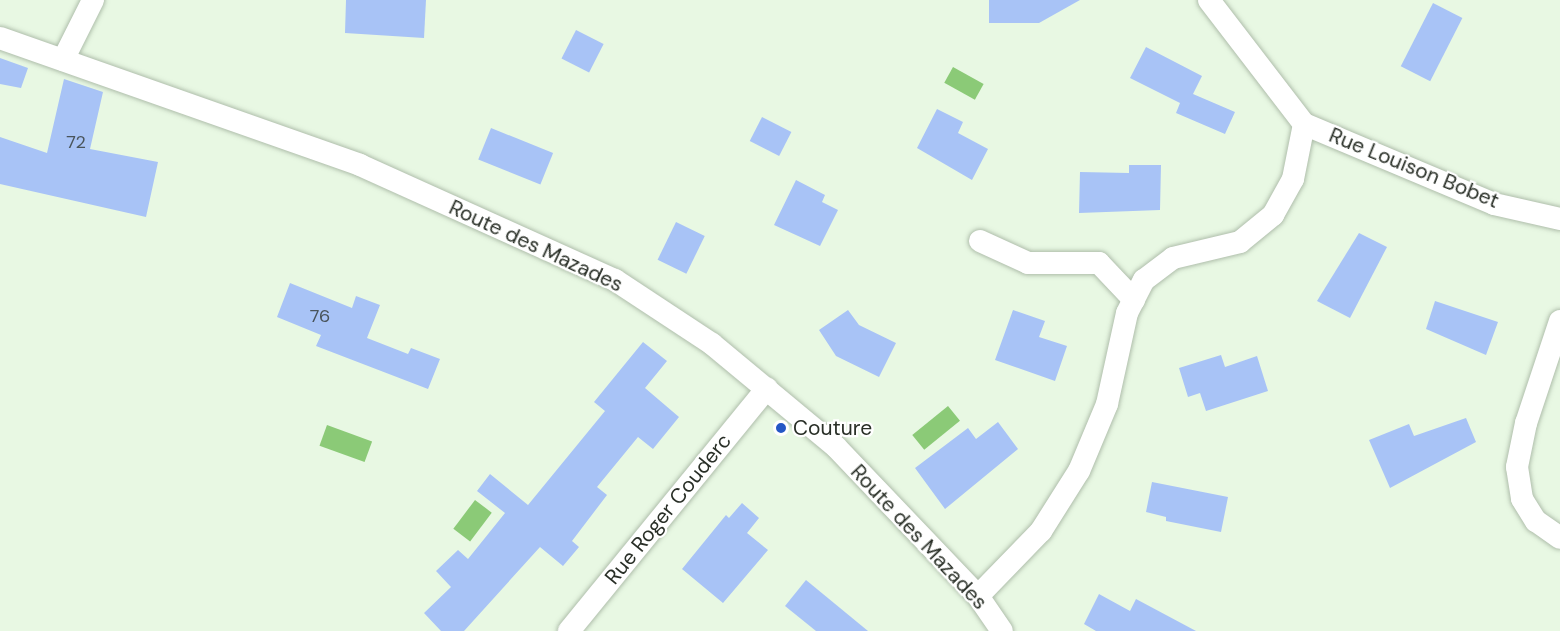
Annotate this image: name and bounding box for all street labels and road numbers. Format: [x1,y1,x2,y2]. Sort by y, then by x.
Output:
street label: Rue Louison Bobet [1325,122,1503,214]
street label: Route des Mazades [445,195,627,297]
street label: Rue Roger Couderc [600,429,736,589]
street label: Route des Mazades [845,459,993,615]

